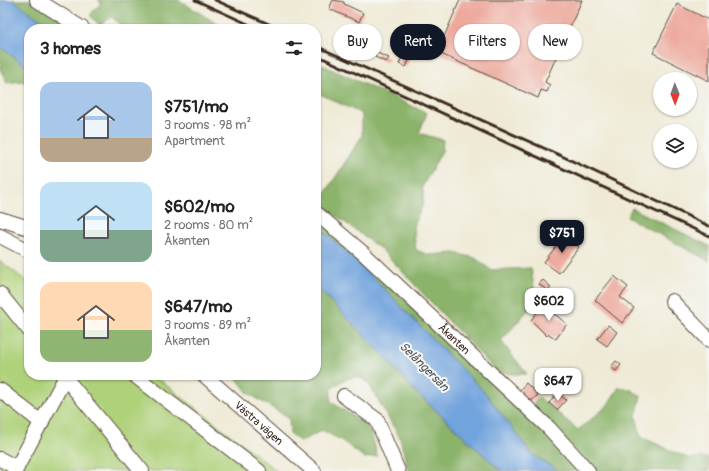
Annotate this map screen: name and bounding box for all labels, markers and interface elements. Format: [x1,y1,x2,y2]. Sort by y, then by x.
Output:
chip: Buy [333,24,382,60]
chip: Rent [390,24,446,60]
chip: Filters [454,24,520,60]
chip: New [528,24,582,60]
icon: filters [283,37,305,59]
text: 3 homes [40,38,101,59]
north arrow [653,72,697,116]
map controls [653,72,697,168]
text: $751/mo [164,96,228,117]
icon: home [72,98,120,146]
text: 3 rooms · 98 m² [164,117,251,133]
button: layers [653,124,697,168]
text: Apartment [164,133,225,149]
text: $602/mo [164,196,235,217]
icon: home [72,198,120,246]
text: 2 rooms · 80 m² [164,217,253,233]
pin: $751 [538,220,586,254]
text: $751 [549,225,575,241]
text: Åkanten [164,233,210,249]
pin: $602 [525,288,573,322]
text: $602 [534,293,564,309]
text: $647/mo [164,296,232,317]
icon: home [72,298,120,346]
text: 3 rooms · 89 m² [164,317,251,333]
street label: Åkanten [436,320,473,357]
text: Åkanten [164,333,210,349]
water label: Selångersån [396,339,453,396]
pin: $647 [534,368,582,402]
text: $647 [543,373,573,389]
street label: Västra vägen [232,398,286,448]

